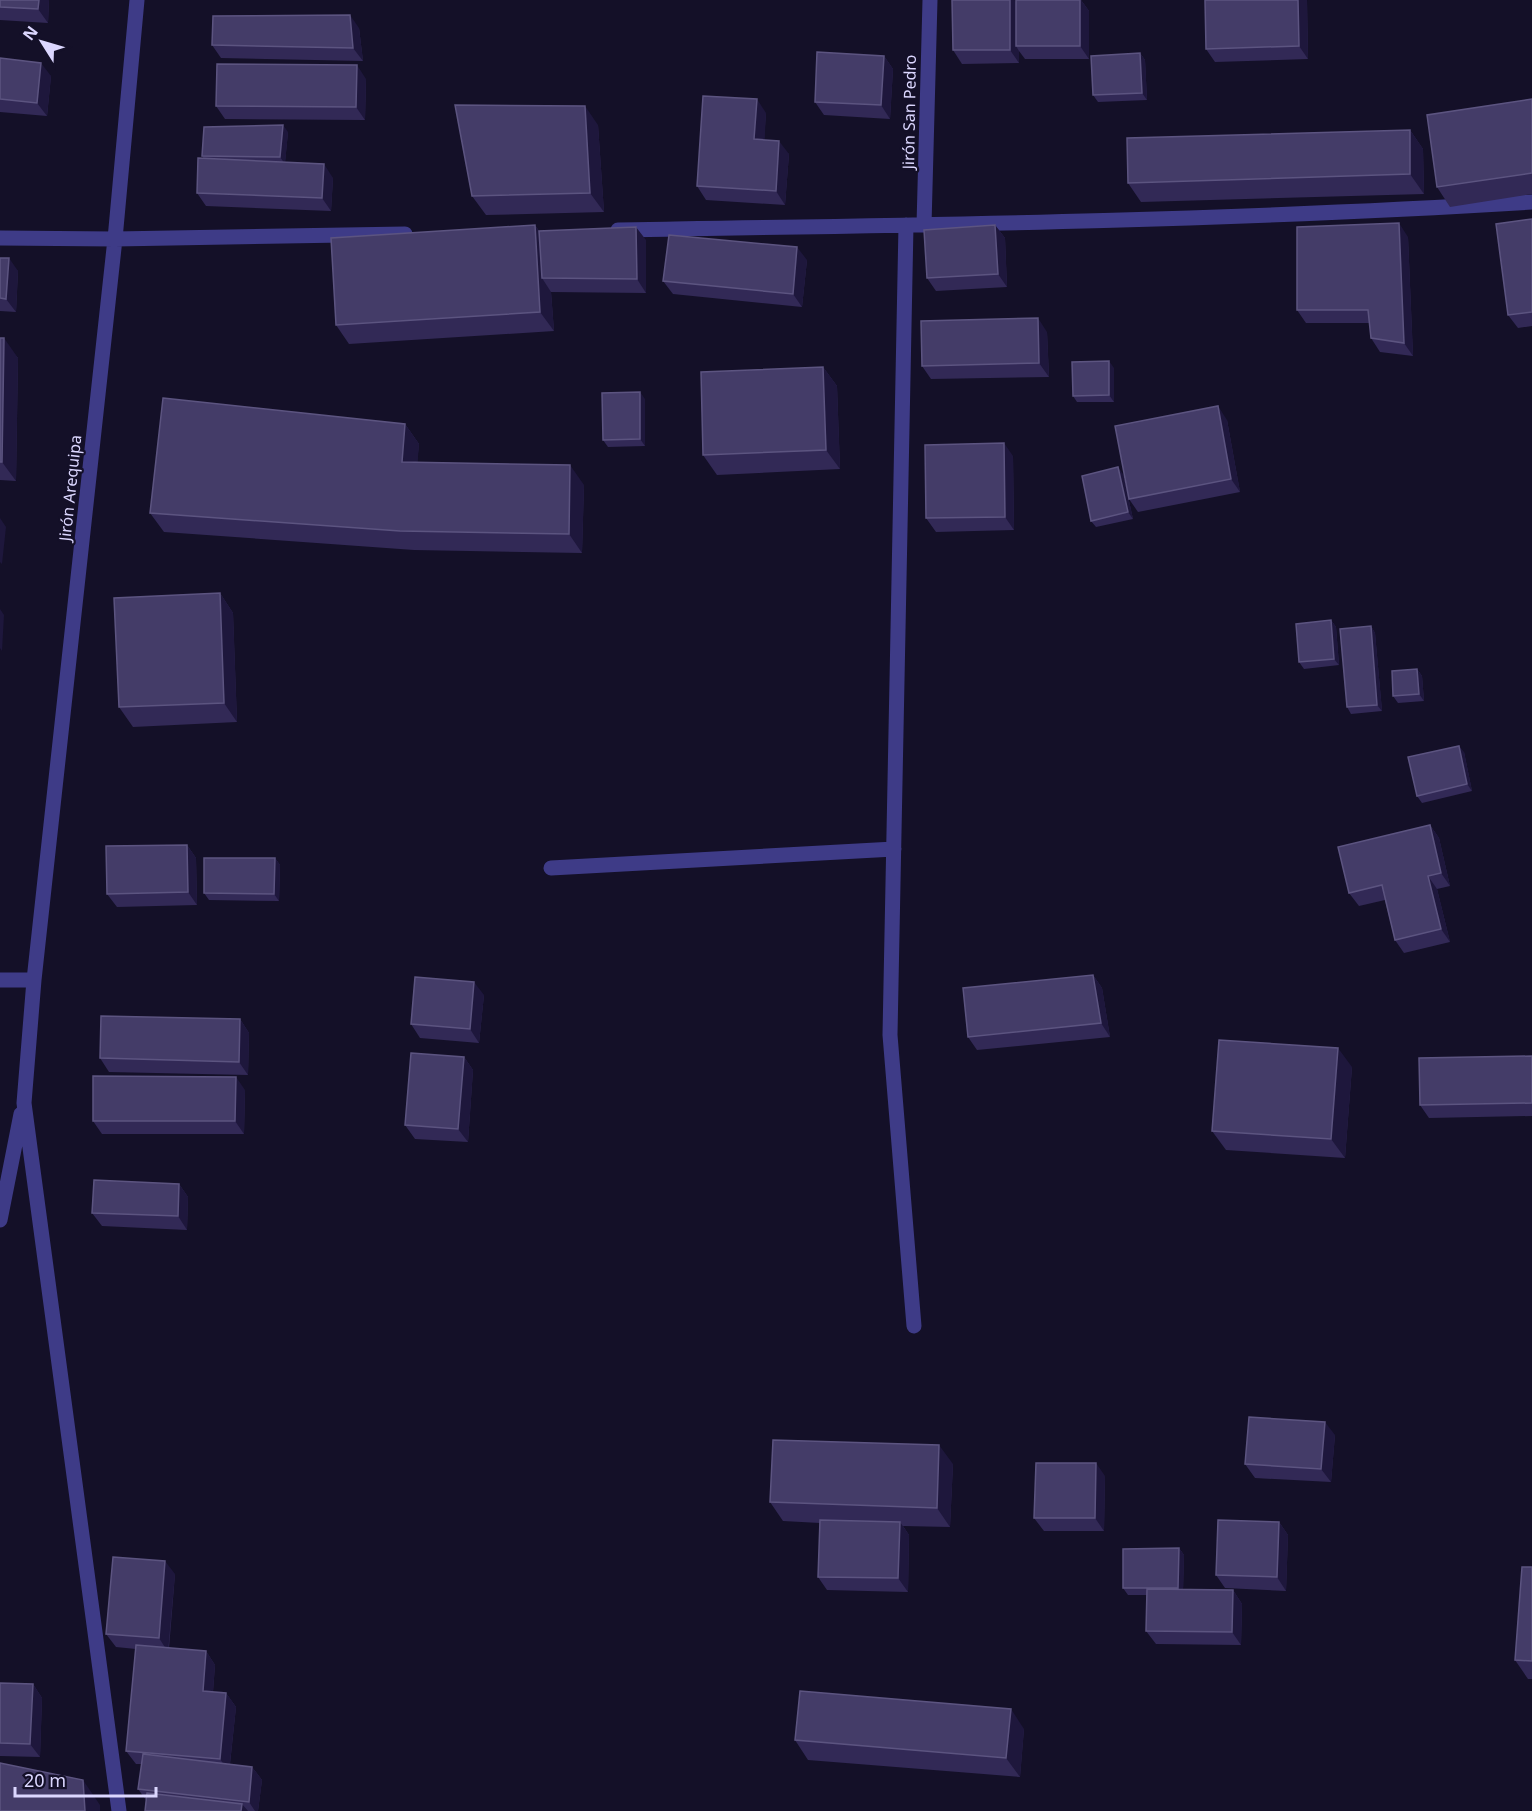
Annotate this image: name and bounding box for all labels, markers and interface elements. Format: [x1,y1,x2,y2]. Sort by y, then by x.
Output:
north arrow [12,12,72,72]
text: N [17,21,43,45]
street label: Jirón San Pedro [897,54,921,172]
street label: Jirón Arequipa [53,434,87,544]
scale bar [15,1760,156,1798]
text: 20 m [24,1768,66,1792]

